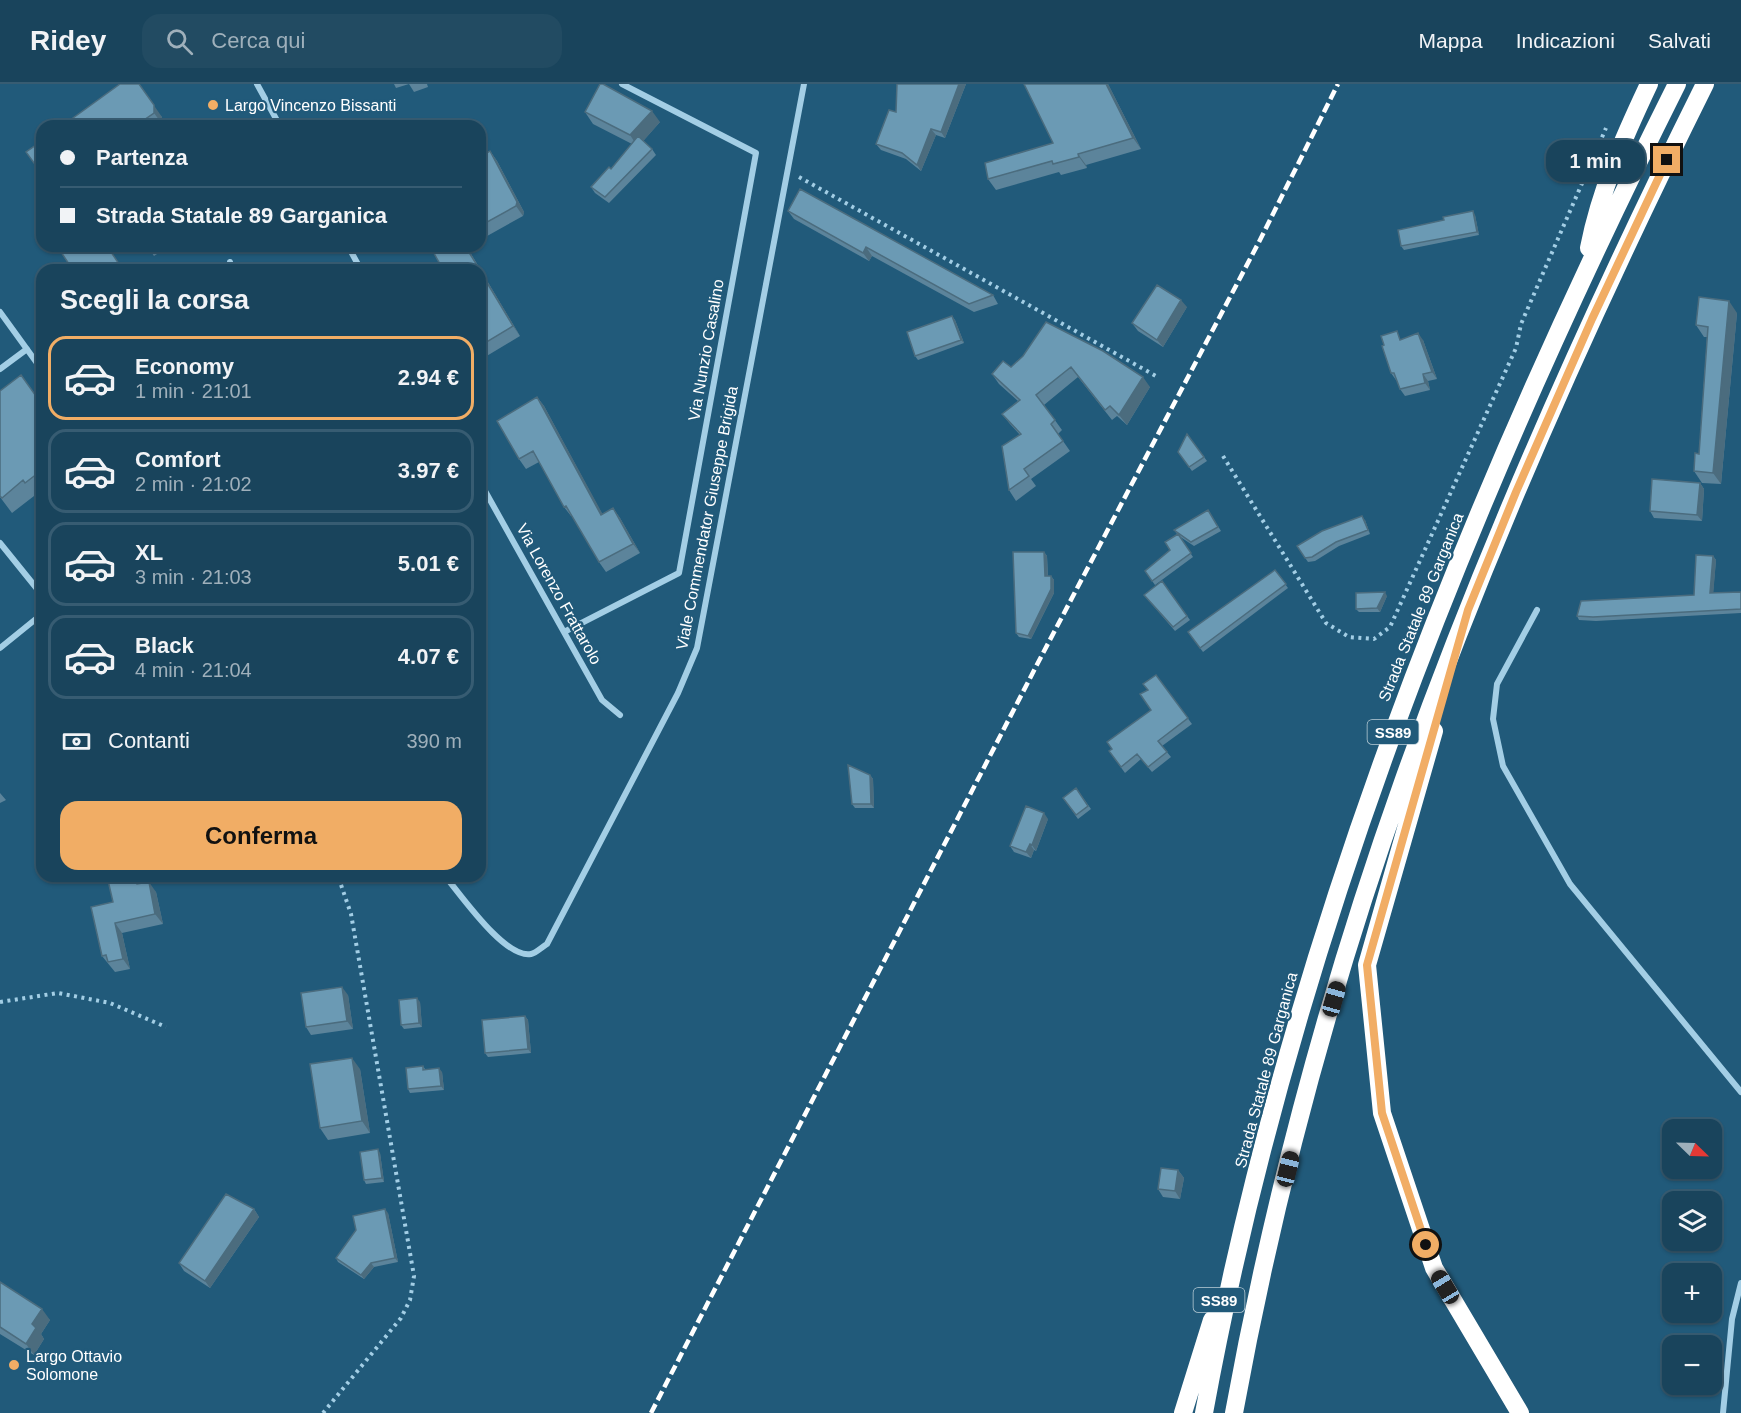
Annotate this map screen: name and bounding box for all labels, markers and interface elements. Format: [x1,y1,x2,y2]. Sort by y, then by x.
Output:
search box [142,14,562,68]
text: Ridey [30,25,106,56]
icon: search [163,25,196,58]
text: Cerca qui [211,28,305,53]
text: Mappa [1419,29,1483,52]
text: Indicazioni [1516,29,1615,52]
text: Salvati [1648,29,1711,52]
place label: Largo Vincenzo Bissanti [225,97,396,114]
marker: Largo Vincenzo Bissanti [206,98,220,112]
callout: 1 min [1547,139,1646,181]
text: Partenza [96,145,188,170]
route end [1653,146,1680,173]
text: 1 min [1569,150,1622,172]
text: Strada Statale 89 Garganica [96,203,387,228]
street label: Via Nunzio Casalino [685,278,727,422]
text: Scegli la corsa [60,285,249,315]
icon: car [63,351,117,405]
text: Economy [135,354,234,379]
text: 2.94 € [398,365,459,390]
text: 1 min · 21:01 [135,380,252,402]
street label: Viale Commendator Giuseppe Brigida [673,385,741,651]
icon: car [63,444,117,498]
text: Comfort [135,447,221,472]
text: 3.97 € [398,458,459,483]
text: 2 min · 21:02 [135,473,252,495]
street label: Strada Statale 89 Garganica [1375,510,1467,704]
street label: Via Lorenzo Frattarolo [513,521,605,667]
icon: car [63,537,117,591]
text: XL [135,540,163,565]
text: 5.01 € [398,551,459,576]
text: 3 min · 21:03 [135,566,252,588]
icon: car [63,630,117,684]
text: Black [135,633,194,658]
text: 4.07 € [398,644,459,669]
text: 4 min · 21:04 [135,659,252,681]
road number: SS89 [1368,720,1418,744]
icon: cash [60,725,93,758]
text: Contanti [108,728,190,753]
text: 390 m [406,730,462,752]
button: Conferma [60,801,462,870]
street label: Strada Statale 89 Garganica [1232,970,1300,1170]
car [1320,979,1348,1019]
north arrow [1662,1119,1722,1179]
map controls [1662,1119,1722,1395]
car [1275,1149,1301,1189]
button: layers [1662,1191,1722,1251]
route start [1412,1231,1439,1258]
button: + [1662,1263,1722,1323]
car [1428,1267,1462,1307]
road number: SS89 [1194,1288,1244,1312]
button: − [1662,1335,1722,1395]
place label: Largo Ottavio Solomone [26,1348,122,1383]
marker: Largo Ottavio Solomone [7,1358,21,1372]

